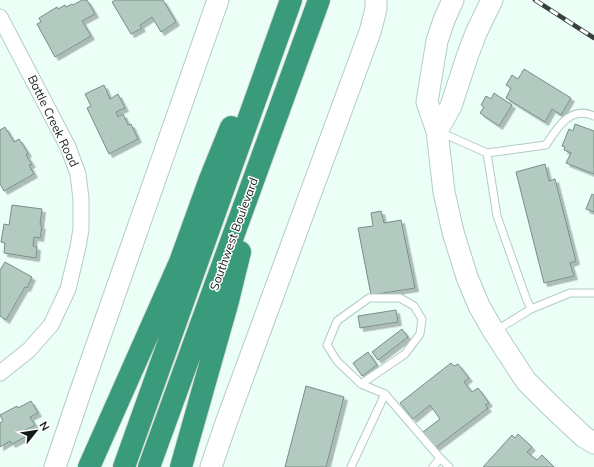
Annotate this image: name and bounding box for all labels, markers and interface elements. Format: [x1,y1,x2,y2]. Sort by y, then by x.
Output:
street label: Battle Creek Road [25,72,82,169]
street label: Southwest Boulevard [206,175,261,292]
north arrow [16,411,56,451]
text: N [37,419,53,433]

